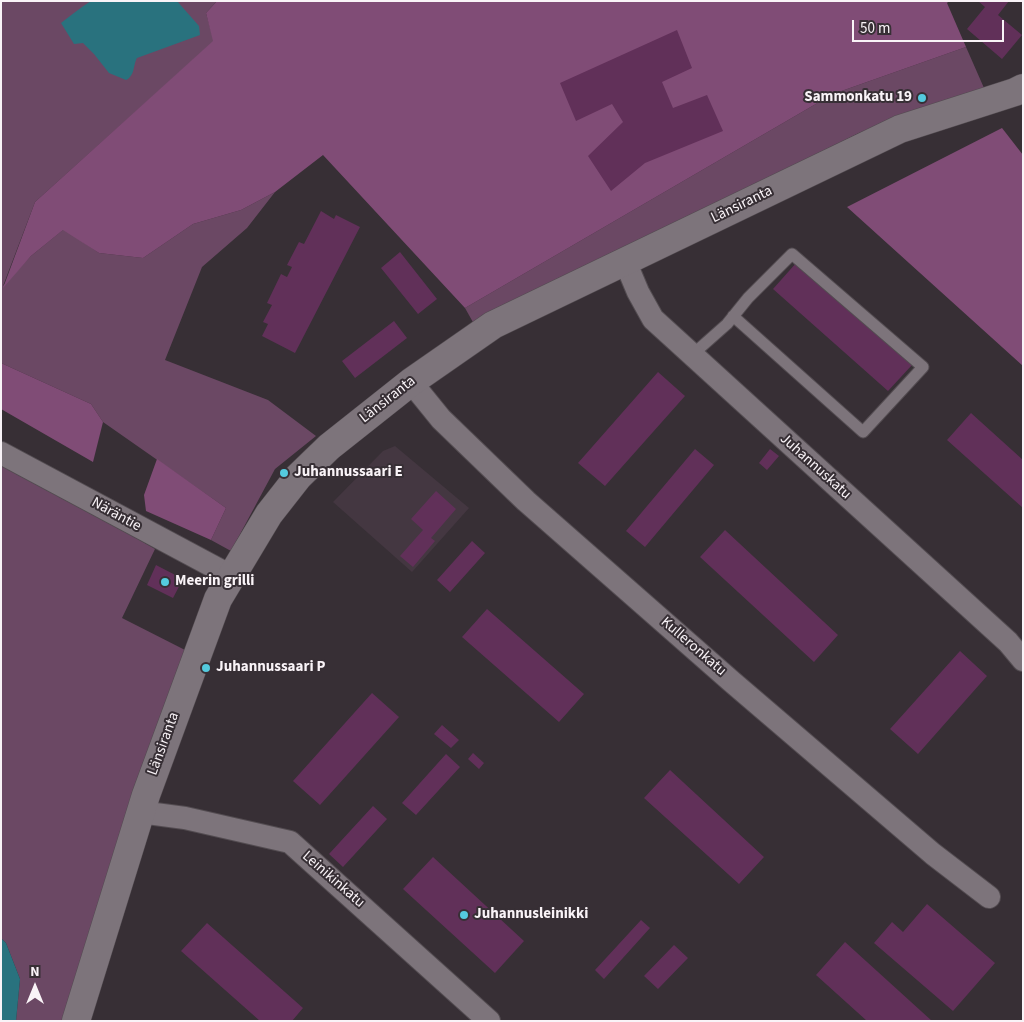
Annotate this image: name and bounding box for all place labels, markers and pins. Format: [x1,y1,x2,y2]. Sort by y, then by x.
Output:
place label: Sammonkatu 19 [804,89,912,107]
marker: Sammonkatu 19 [916,92,928,104]
place label: Juhannussaari E [294,464,403,482]
marker: Juhannussaari E [278,467,290,479]
place label: Meerin grilli [175,573,254,591]
marker: Meerin grilli [159,576,171,588]
place label: Juhannussaari P [216,659,325,677]
marker: Juhannussaari P [200,662,212,674]
place label: Juhannusleinikki [474,906,588,924]
marker: Juhannusleinikki [458,909,470,921]

